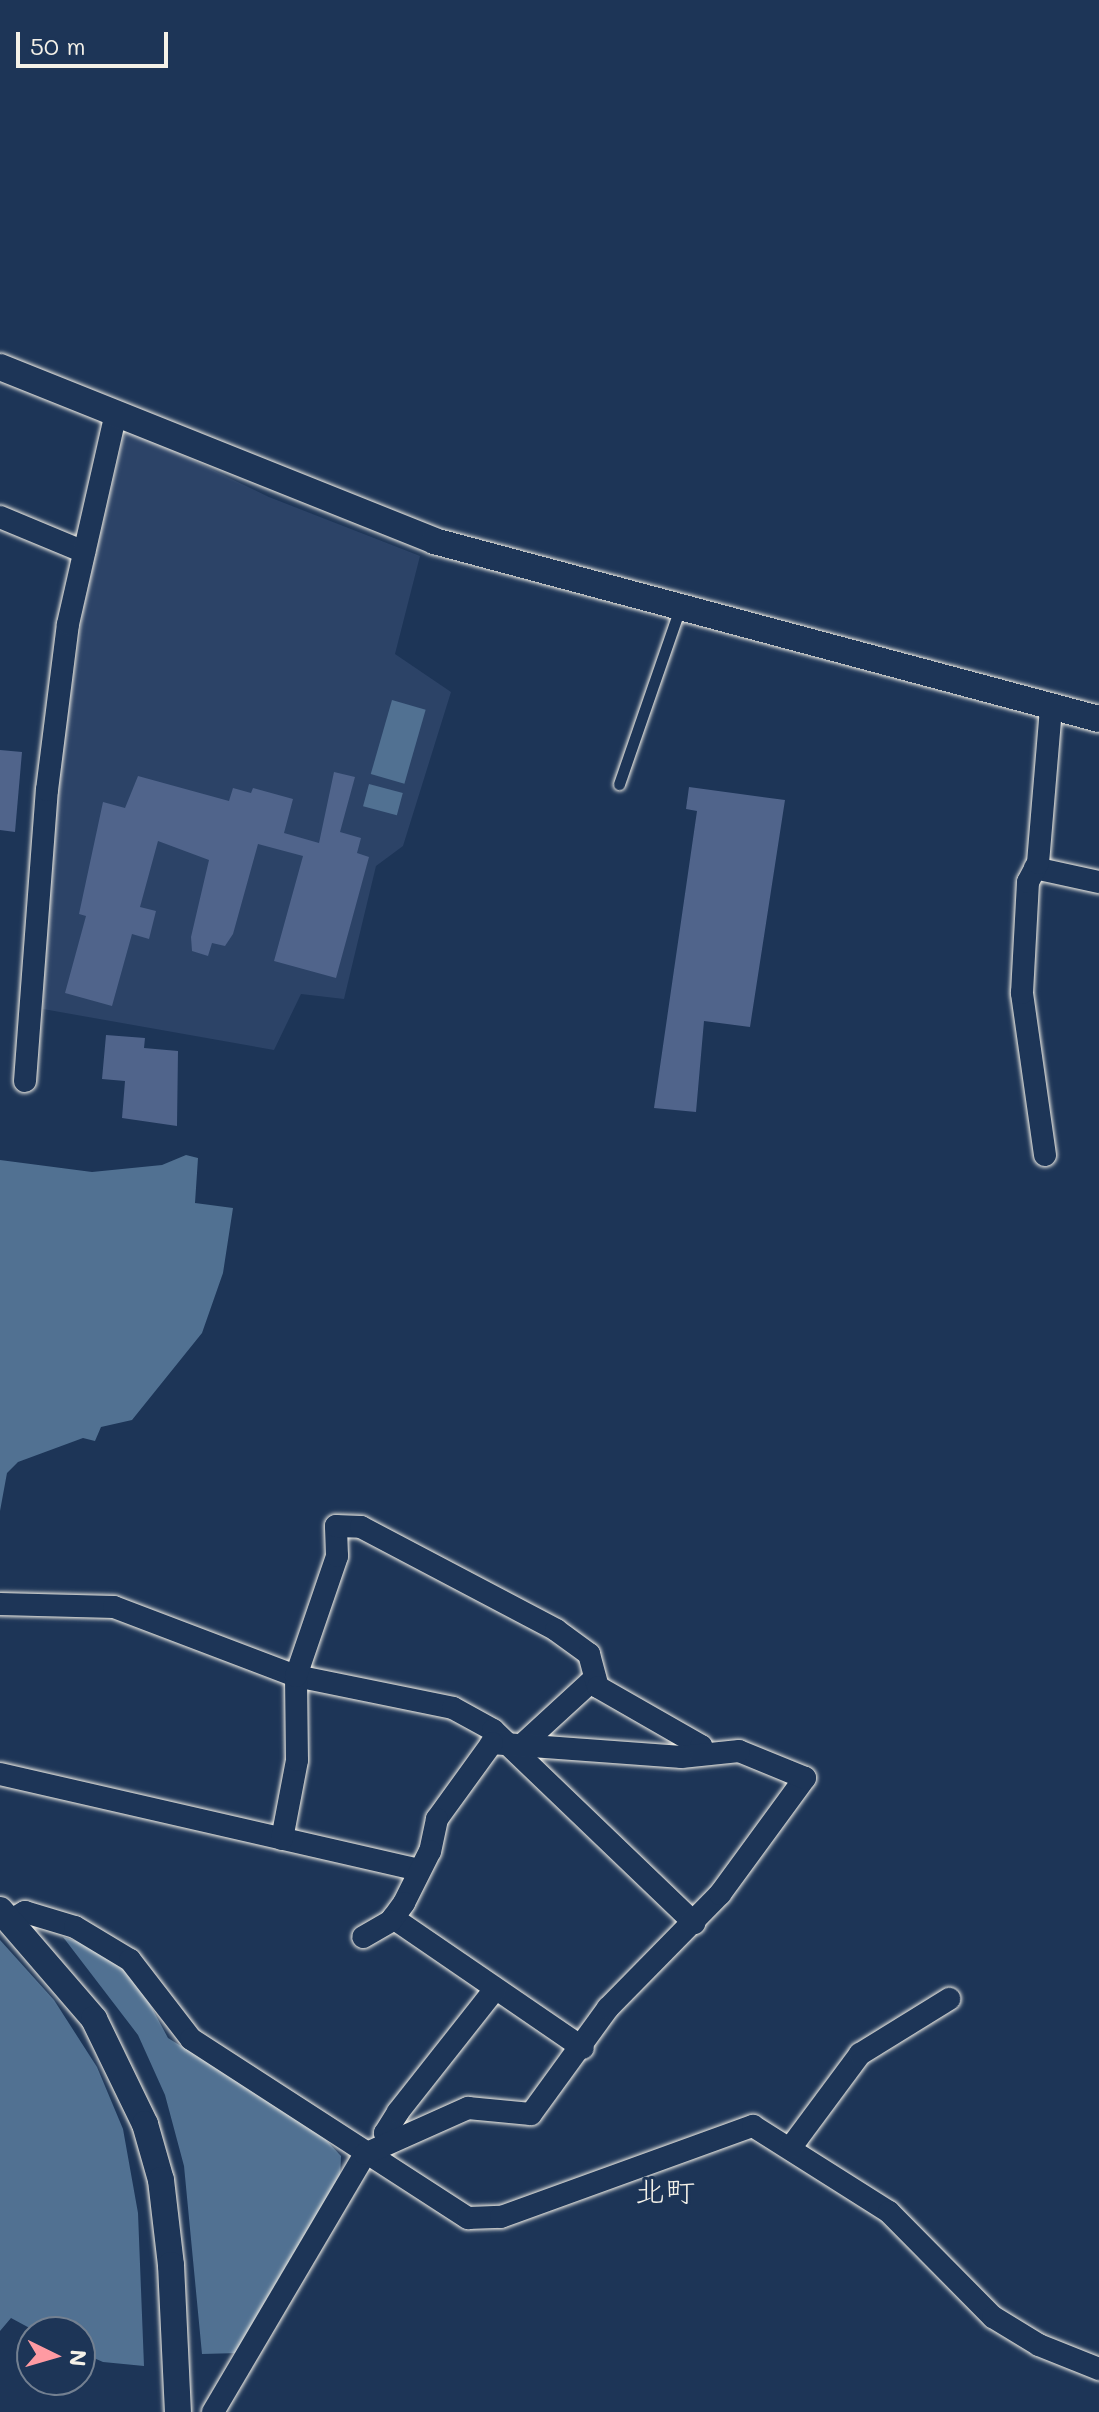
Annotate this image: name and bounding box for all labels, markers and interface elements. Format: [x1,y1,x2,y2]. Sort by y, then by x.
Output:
scale bar [20,16,172,66]
text: 50 m [30,30,86,61]
district label: 北町 [635,2172,695,2208]
north arrow [16,2316,96,2396]
text: N [63,2348,94,2368]

